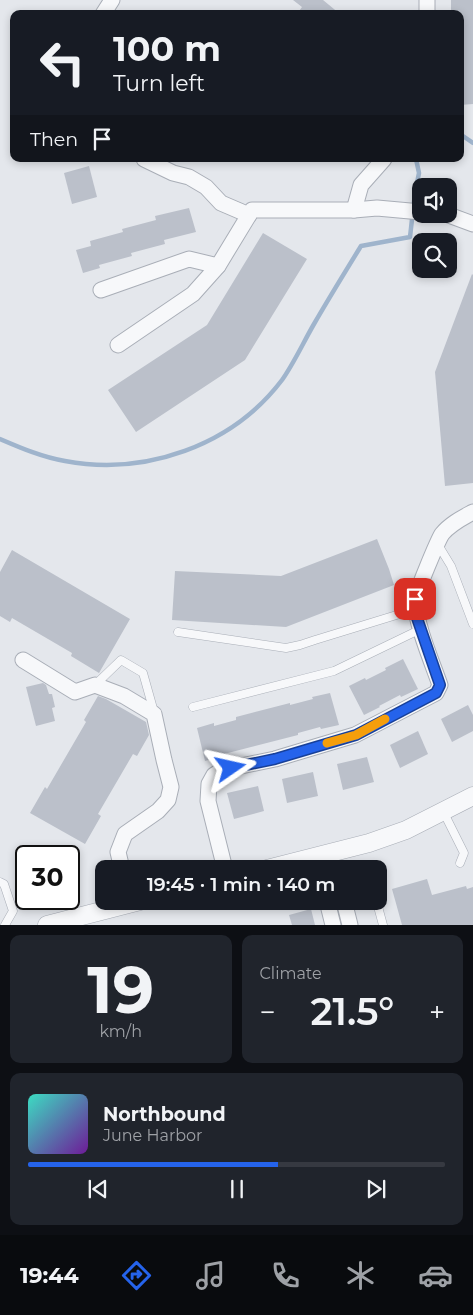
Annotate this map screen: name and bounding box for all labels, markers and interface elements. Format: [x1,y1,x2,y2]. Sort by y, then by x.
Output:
text: 100 m [113,27,221,70]
icon: left [30,30,95,95]
text: Turn left [113,70,205,97]
icon: arrive [88,125,116,153]
text: Then [30,128,78,151]
map controls [412,178,457,278]
button: sound [412,178,457,223]
button: search [412,233,457,278]
pin [394,578,436,620]
icon: arrive [401,585,429,613]
position arrow [204,741,256,793]
speed limit sign: 30 [15,845,80,910]
text: 19:45 · 1 min · 140 m [147,873,335,896]
text: 19 [87,950,154,1029]
text: Climate [260,964,322,983]
text: 21.5° [310,988,394,1035]
text: − [260,995,276,1029]
text: + [429,995,445,1029]
text: km/h [99,1022,142,1041]
text: Northbound [103,1103,226,1126]
text: June Harbor [103,1126,202,1145]
icon: previous [84,1175,112,1203]
icon: pause [223,1175,251,1203]
icon: next [362,1175,390,1203]
icon: directions [119,1258,154,1293]
icon: music [193,1258,228,1293]
icon: phone [268,1258,303,1293]
icon: climate [343,1258,378,1293]
icon: car [418,1258,453,1293]
text: 19:44 [20,1262,79,1289]

